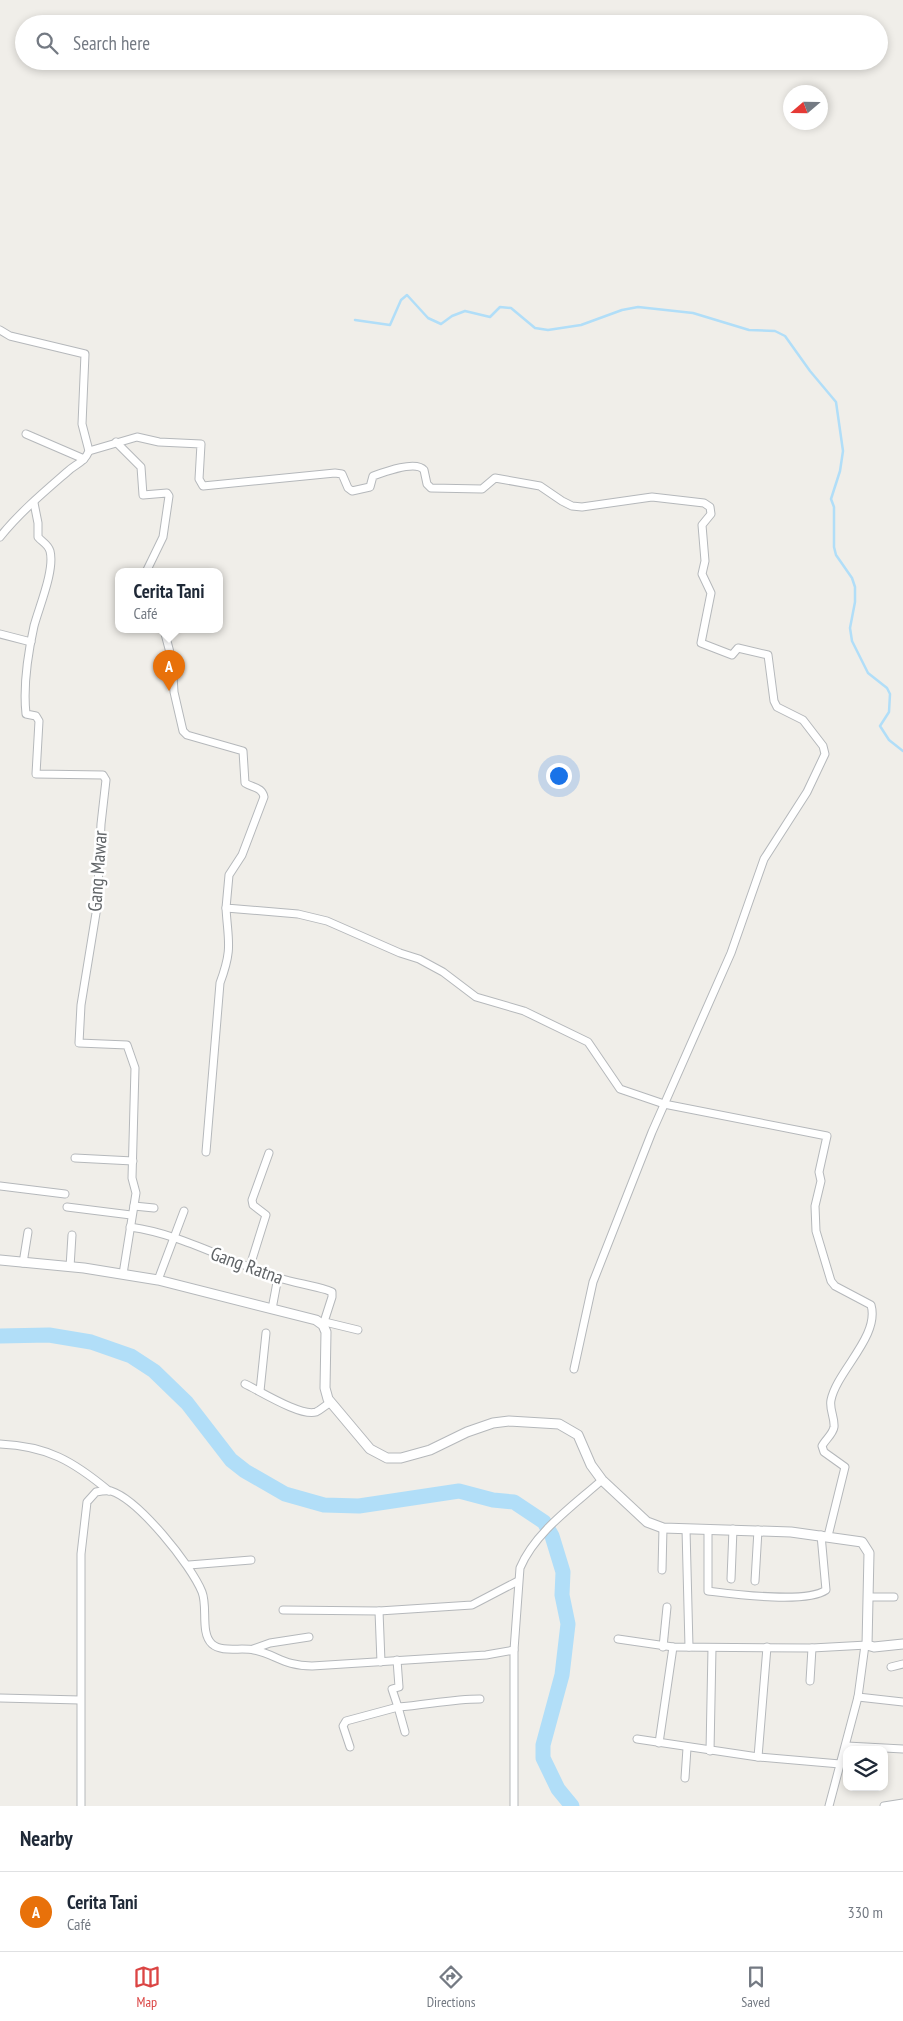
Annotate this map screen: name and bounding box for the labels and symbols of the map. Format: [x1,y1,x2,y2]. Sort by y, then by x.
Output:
north arrow [783,85,828,130]
pin: A [153,650,185,691]
your location [546,763,572,789]
street label: Gang Mawar [82,829,112,912]
street label: Gang Ratna [207,1241,287,1289]

